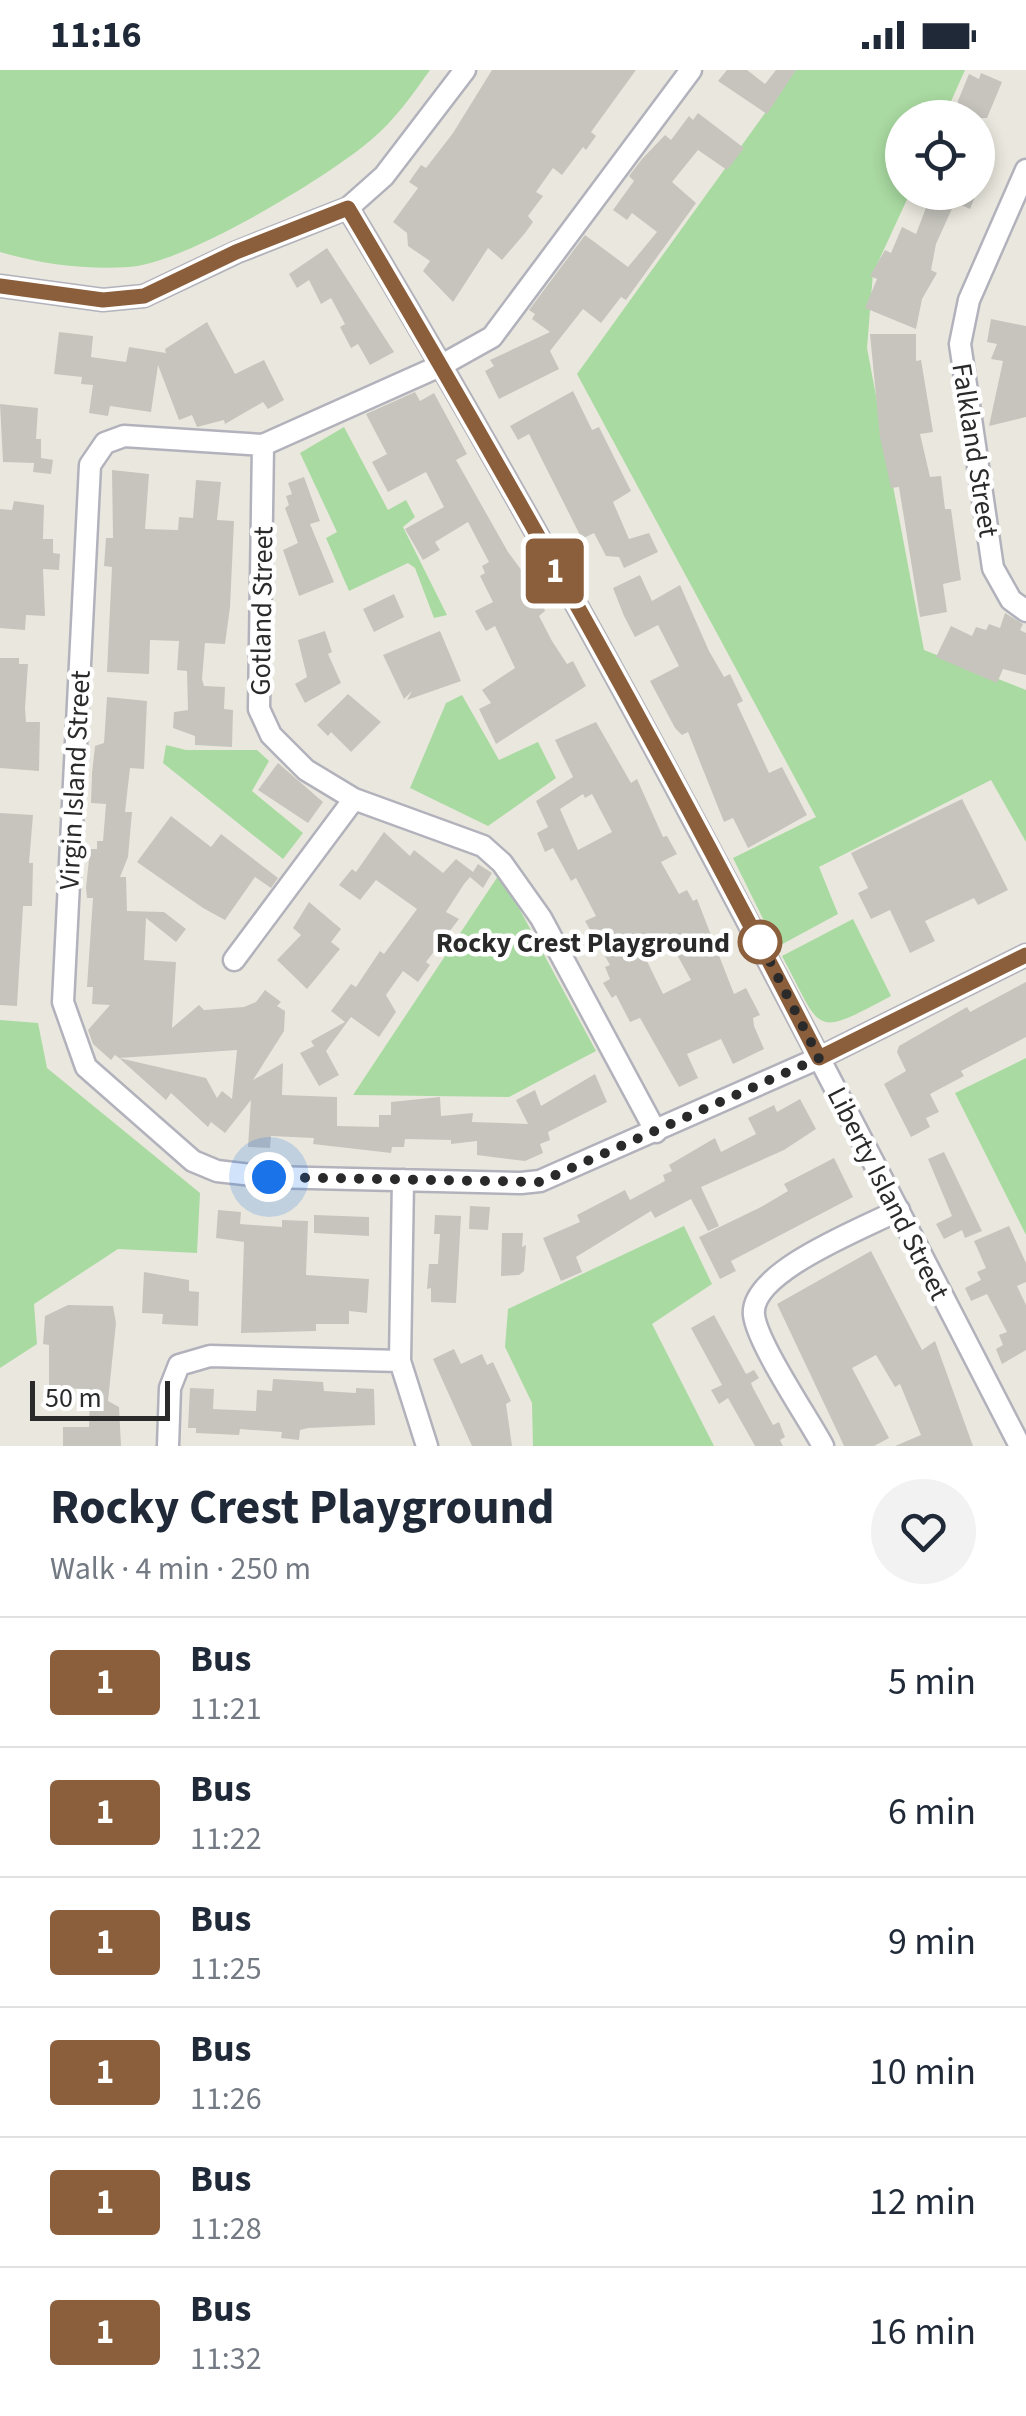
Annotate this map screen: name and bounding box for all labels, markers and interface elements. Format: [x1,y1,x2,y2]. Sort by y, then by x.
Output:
text: 11:16 [50,8,142,62]
map controls [885,100,995,210]
button: locate [885,100,995,210]
street label: Falkland Street [942,360,1009,541]
street label: Gotland Street [241,526,283,696]
line badge: 1 [522,538,588,604]
text: 1 [546,546,564,596]
street label: Virgin Island Street [49,669,101,891]
marker: Rocky Crest Playground [739,921,781,963]
place label: Rocky Crest Playground [436,923,730,963]
street label: Liberty Island Street [817,1080,959,1308]
your location [244,1152,294,1202]
scale bar [30,1376,170,1420]
text: 50 m [45,1378,102,1418]
text: Rocky Crest Playground [50,1474,554,1542]
button: heart [871,1479,976,1584]
text: Walk · 4 min · 250 m [50,1546,311,1592]
text: Bus [190,1632,251,1686]
text: 5 min [888,1655,976,1709]
text: 1 [96,1657,114,1707]
text: 11:21 [190,1686,262,1732]
text: Bus [190,1762,251,1816]
text: 6 min [888,1785,976,1839]
text: 1 [96,1787,114,1837]
text: 11:22 [190,1816,262,1862]
text: Bus [190,1892,251,1946]
text: 9 min [888,1915,976,1969]
text: 1 [96,1917,114,1967]
text: 11:25 [190,1946,262,1992]
text: Bus [190,2022,251,2076]
text: 10 min [869,2045,976,2099]
text: 1 [96,2047,114,2097]
text: 11:26 [190,2076,262,2122]
text: Bus [190,2152,251,2206]
text: 12 min [869,2175,976,2229]
text: 1 [96,2177,114,2227]
text: 11:28 [190,2206,262,2252]
text: Bus [190,2282,251,2336]
text: 16 min [869,2305,976,2359]
text: 1 [96,2307,114,2357]
text: 11:32 [190,2336,262,2382]

